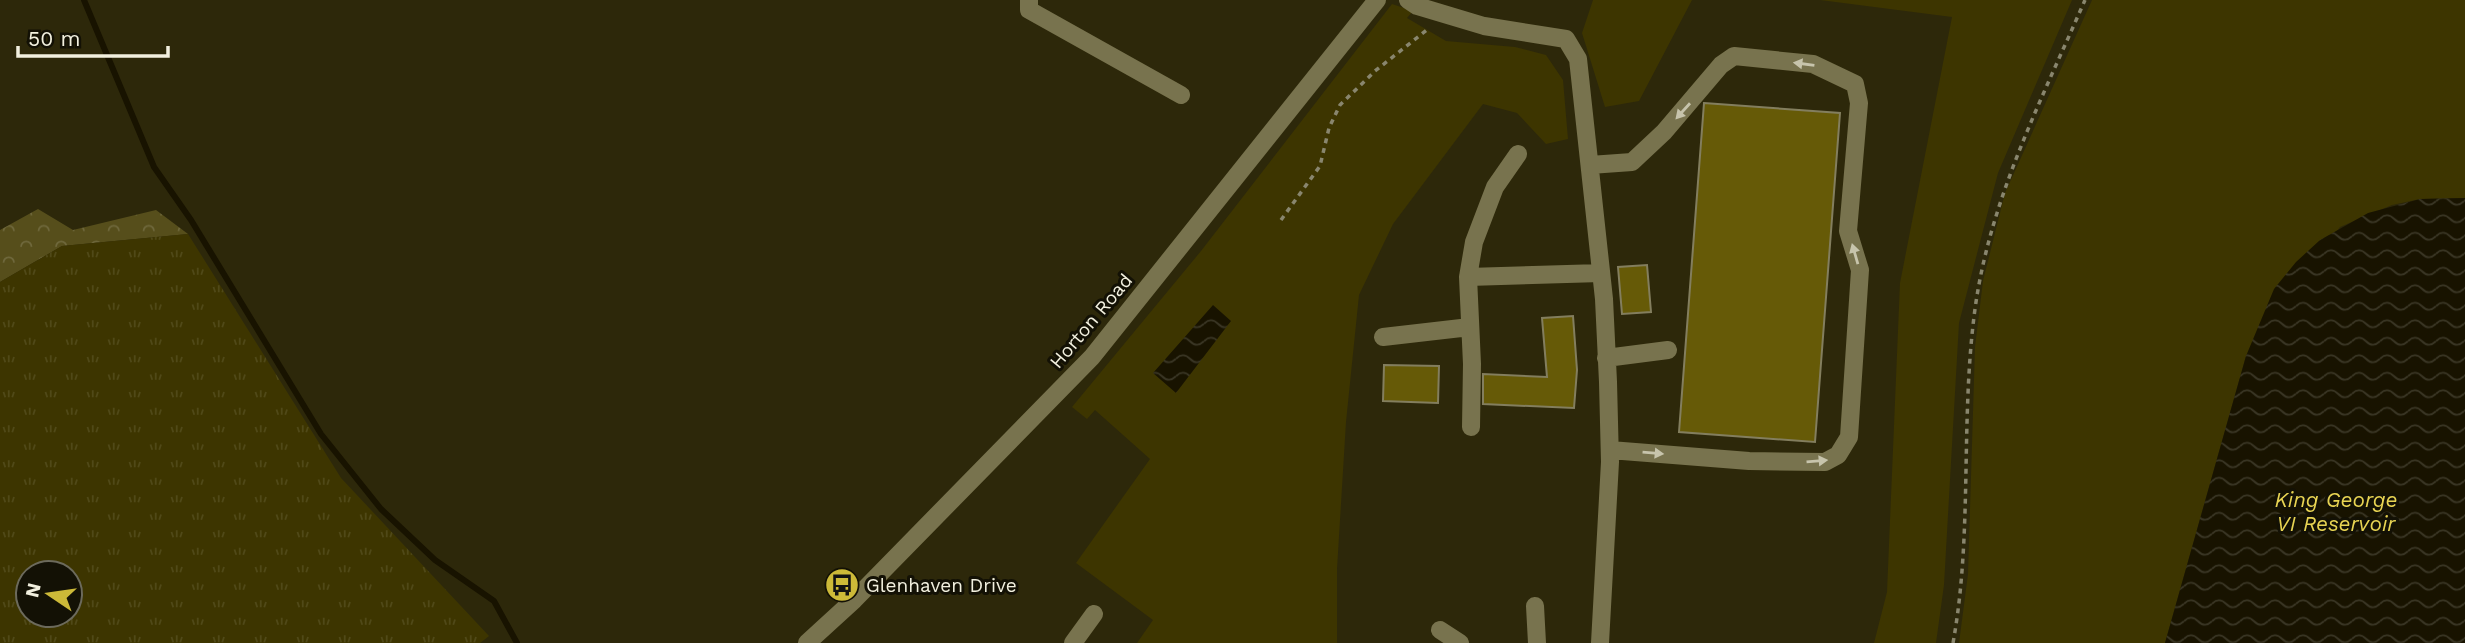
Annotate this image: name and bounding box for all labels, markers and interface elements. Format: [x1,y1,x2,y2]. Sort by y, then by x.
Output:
scale bar [18,14,168,58]
text: 50 m [28,26,80,51]
one-way arrow [1793,58,1815,69]
one-way arrow [1675,102,1691,120]
one-way arrow [1849,243,1860,265]
street label: Horton Road [1045,269,1137,373]
one-way arrow [1642,448,1664,459]
one-way arrow [1806,455,1828,466]
water label: King George VI Reservoir [2274,487,2398,536]
north arrow [14,559,84,629]
bus stop icon: Glenhaven Drive [823,566,861,604]
place label: Glenhaven Drive [866,574,1017,597]
text: N [20,581,46,600]

